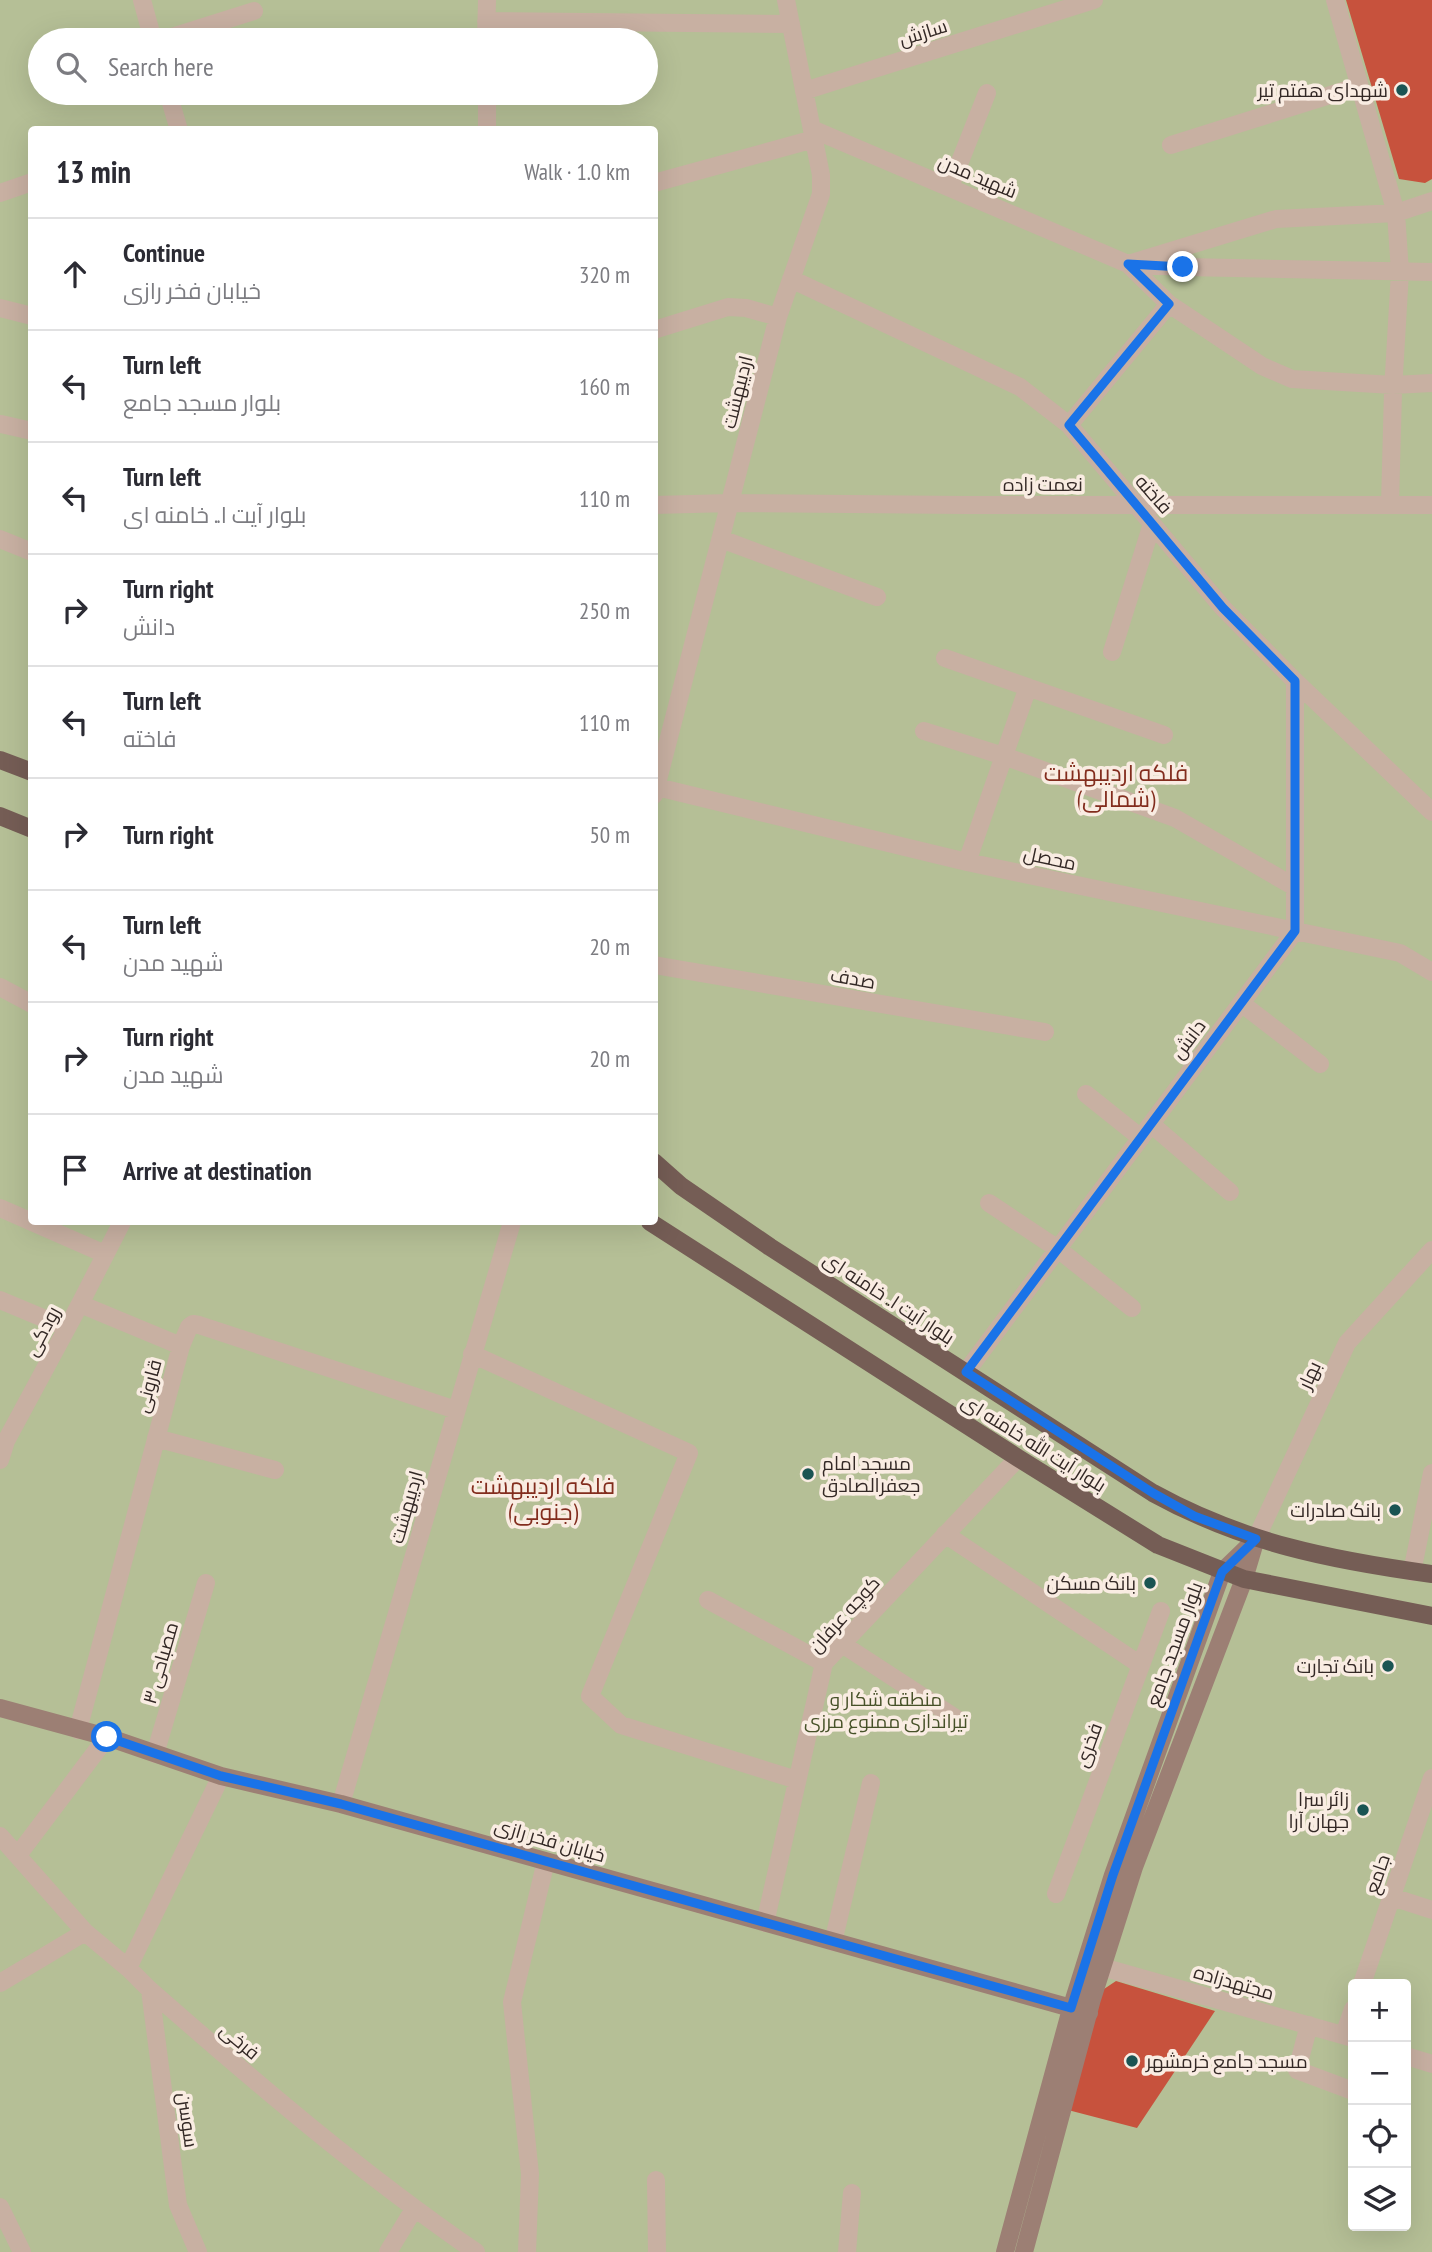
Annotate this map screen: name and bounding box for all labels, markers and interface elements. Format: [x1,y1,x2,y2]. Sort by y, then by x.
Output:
street label: سازش [896,13,950,51]
search box [28,28,658,105]
icon: search [52,48,90,86]
text: Search here [108,50,214,83]
place label: شهدای هفتم تیر [1257,78,1388,104]
marker: شهدای هفتم تیر [1394,82,1410,98]
street label: شهید مدن [935,149,1021,203]
text: 13 min [56,152,131,191]
text: Walk · 1.0 km [524,157,630,186]
text: Continue [123,236,205,269]
route end [1167,251,1198,282]
icon: ahead [56,255,94,293]
text: 320 m [579,260,630,289]
text: خیابان فخر رازی [123,276,261,305]
text: Turn left [123,348,201,381]
street label: اردیبهشت [716,353,758,431]
icon: left [56,367,94,405]
text: 160 m [579,372,630,401]
text: بلوار مسجد جامع [123,388,281,417]
text: Turn left [123,460,201,493]
street label: فاخته [1130,469,1178,519]
street label: نعمت زاده [1003,472,1083,496]
icon: left [56,479,94,517]
text: 110 m [579,484,630,513]
text: بلوار آیت ا.. خامنه ای [123,500,306,529]
text: Turn right [123,572,214,605]
icon: right [56,591,94,629]
text: 250 m [579,596,630,625]
text: دانش [123,612,175,641]
text: Turn left [123,684,201,717]
icon: left [56,703,94,741]
text: 110 m [579,708,630,737]
text: فاخته [123,724,177,753]
district label: فلکه اردیبهشت (شمالی) [1044,758,1188,813]
icon: right [56,815,94,853]
text: Turn right [123,818,214,851]
text: 50 m [589,820,630,849]
street label: محصل [1022,841,1078,875]
text: Turn left [123,908,201,941]
icon: left [56,927,94,965]
text: 20 m [589,932,630,961]
text: شهید مدن [123,948,224,977]
street label: صدف [829,962,877,994]
street label: دانش [1165,1015,1211,1063]
text: Turn right [123,1020,214,1053]
icon: right [56,1039,94,1077]
text: 20 m [589,1044,630,1073]
text: شهید مدن [123,1060,224,1089]
icon: arrive [56,1151,94,1189]
text: Arrive at destination [123,1154,312,1187]
street label: بلوار آیت ا.. خامنه ای [819,1247,959,1349]
street label: رودکی [19,1302,65,1360]
street label: قارونی [129,1357,167,1415]
street label: بهار [1292,1357,1326,1394]
street label: بلوار آیت الله خامنه ای [957,1389,1111,1497]
place label: مسجد امام جعفرالصادق [822,1451,920,1498]
marker: مسجد امام جعفرالصادق [800,1466,816,1482]
street label: اردیبهشت [384,1468,428,1546]
district label: فلکه اردیبهشت (جنوبی) [471,1471,615,1526]
place label: بانک صادرات [1290,1498,1381,1522]
marker: بانک صادرات [1387,1502,1403,1518]
street label: کوچه عرفان [803,1571,885,1658]
place label: بانک مسکن [1046,1571,1136,1595]
marker: بانک مسکن [1142,1575,1158,1591]
street label: بلوار مسجد جامع [1140,1579,1209,1710]
street label: مصباحی ۳ [137,1619,183,1707]
place label: بانک تجارت [1297,1654,1374,1678]
marker: بانک تجارت [1380,1658,1396,1674]
park label: منطقه شکار و تیراندازی ممنوع مرزی [804,1687,968,1735]
street label: فخری [1069,1719,1107,1771]
route start [91,1721,122,1752]
place label: زائر سرا جهان آرا [1288,1787,1349,1833]
marker: زائر سرا جهان آرا [1355,1802,1371,1818]
street label: خیابان فخر رازی [492,1813,608,1867]
street label: جامع [1359,1851,1397,1898]
street label: مجتهدزاده [1191,1959,1277,2005]
map controls [1348,1979,1411,2231]
button: + [1348,1979,1411,2042]
street label: فرخی [215,2017,265,2065]
button: − [1348,2042,1411,2105]
place label: مسجد جامع خرمشهر [1145,2049,1308,2075]
marker: مسجد جامع خرمشهر [1124,2053,1140,2069]
street label: سوسن [172,2091,204,2149]
button: locate [1348,2105,1411,2168]
button: layers [1348,2168,1411,2231]

